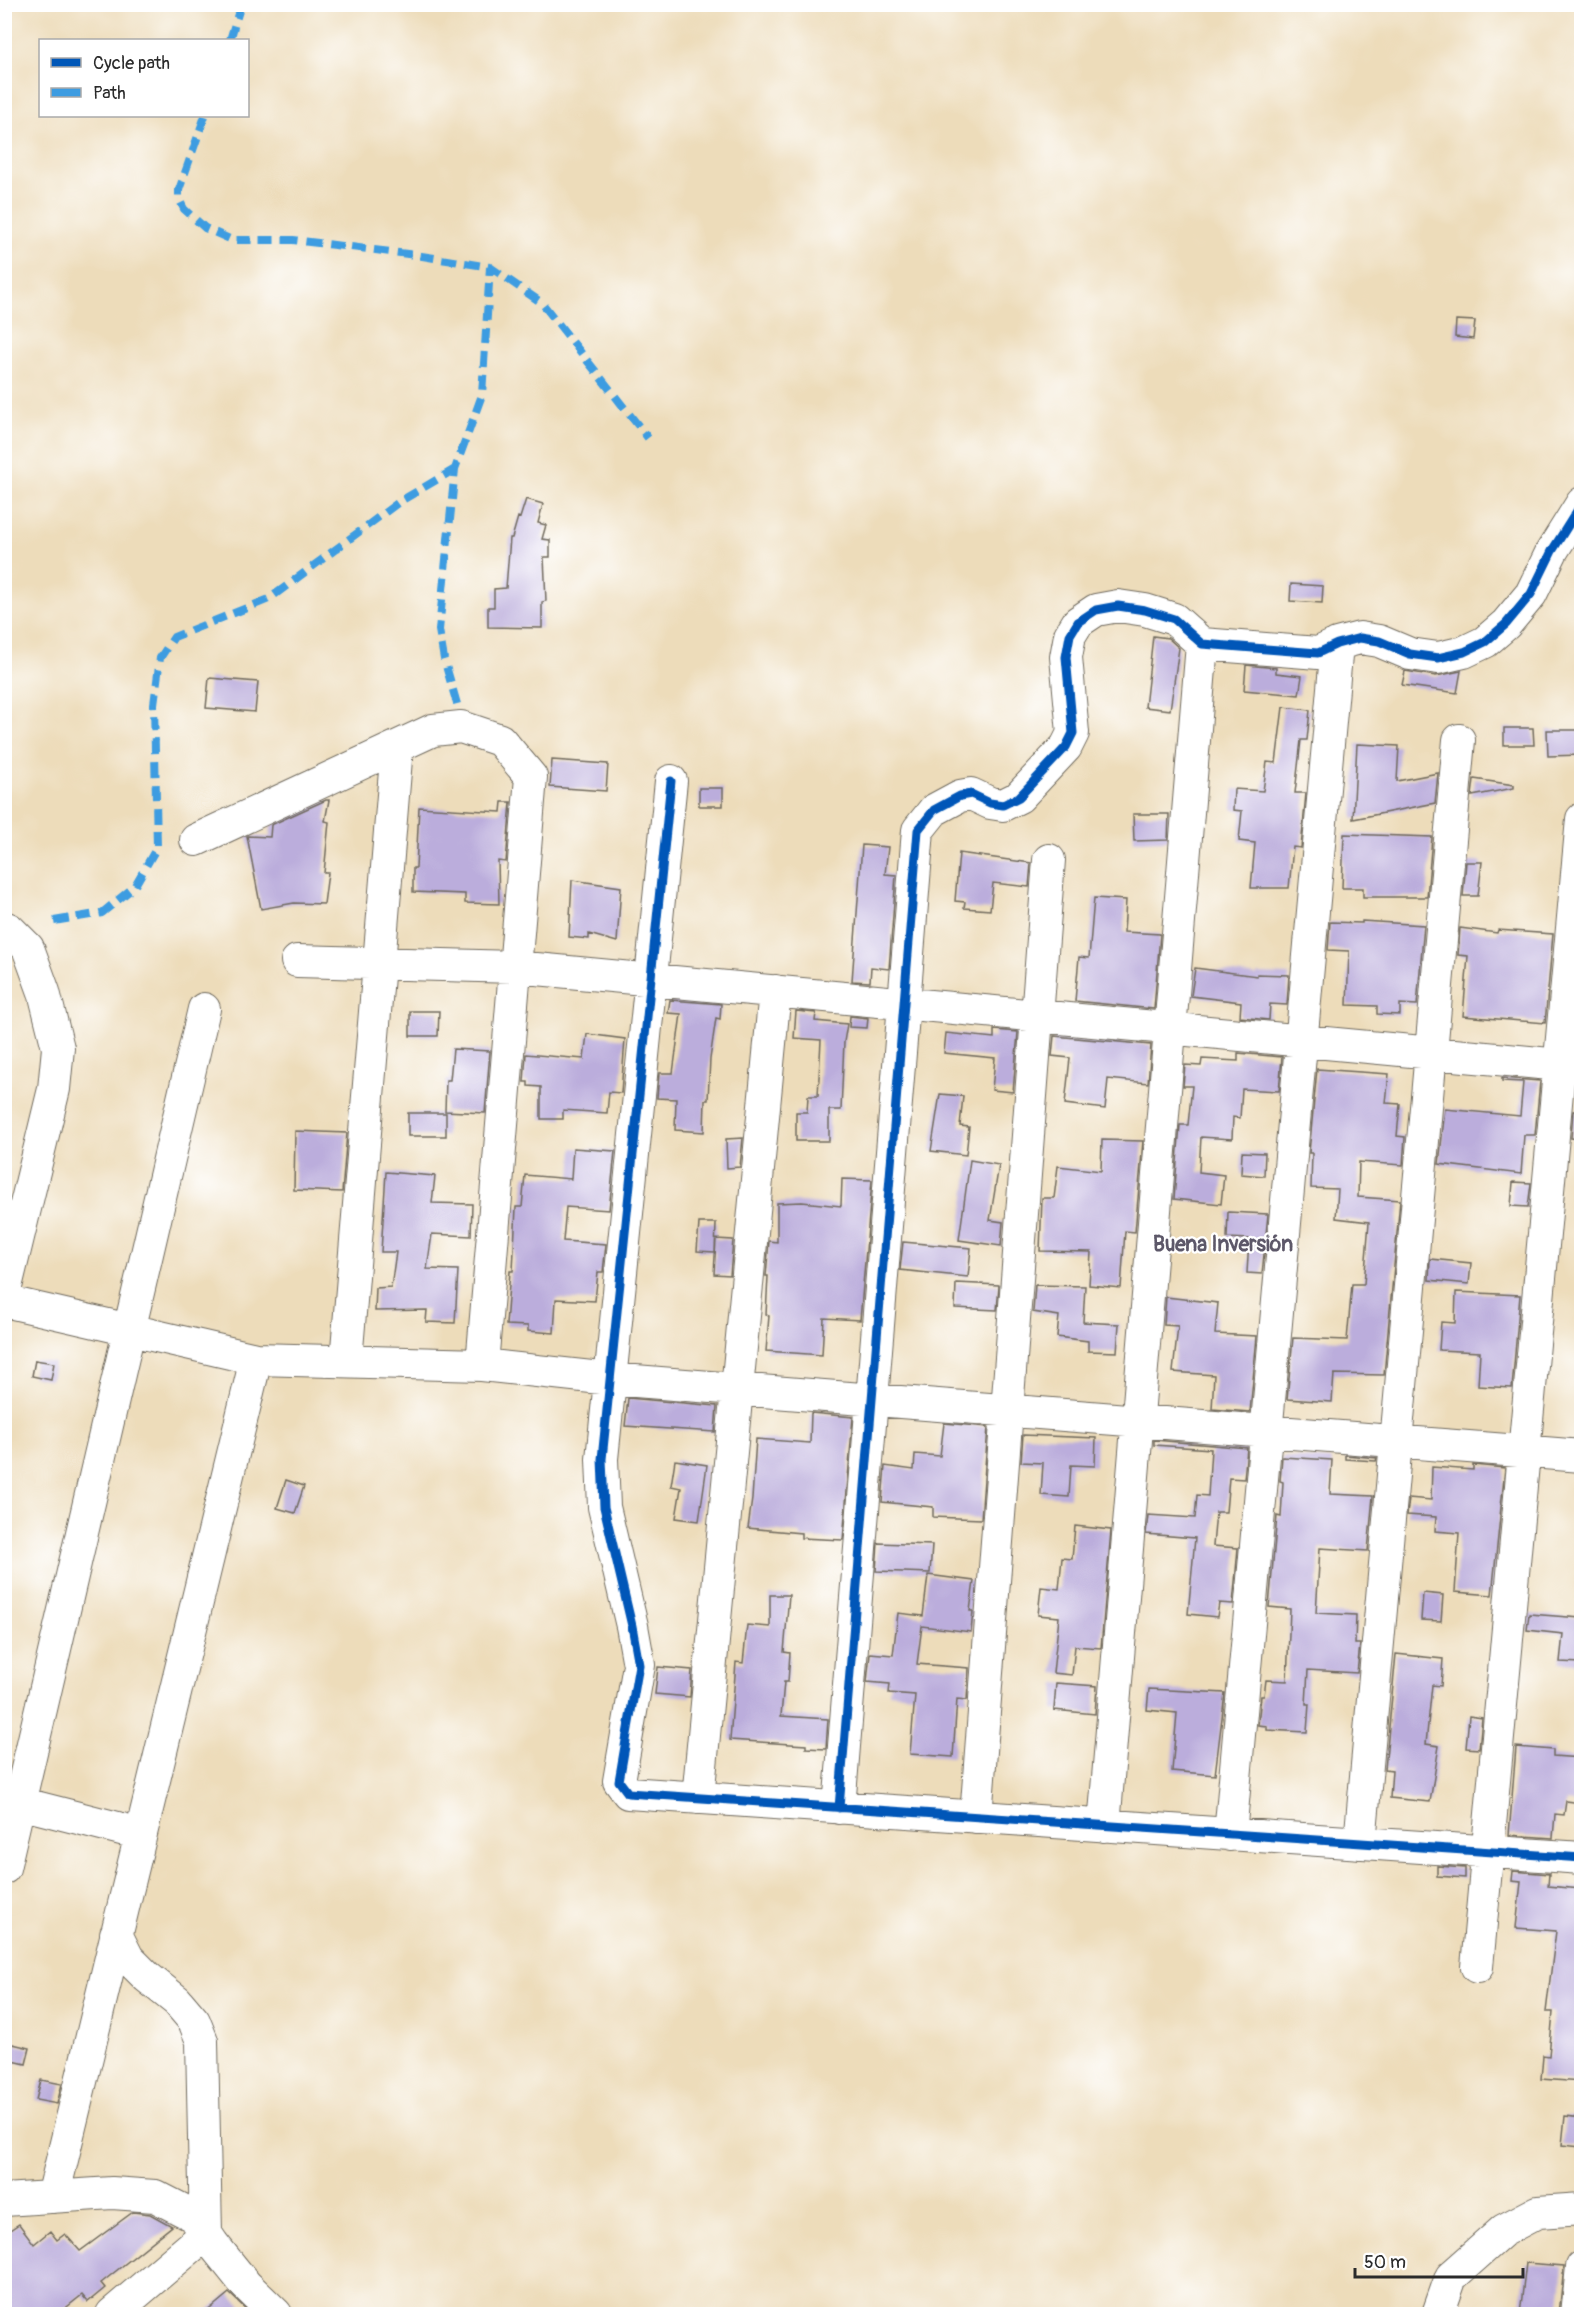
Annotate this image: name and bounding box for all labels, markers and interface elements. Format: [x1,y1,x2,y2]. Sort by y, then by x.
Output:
legend [39,39,249,117]
text: Cycle path [93,52,170,75]
text: Path [93,82,126,105]
district label: Buena Inversión [1153,1231,1293,1258]
scale bar [1355,2241,1523,2279]
text: 50 m [1364,2251,1406,2274]

